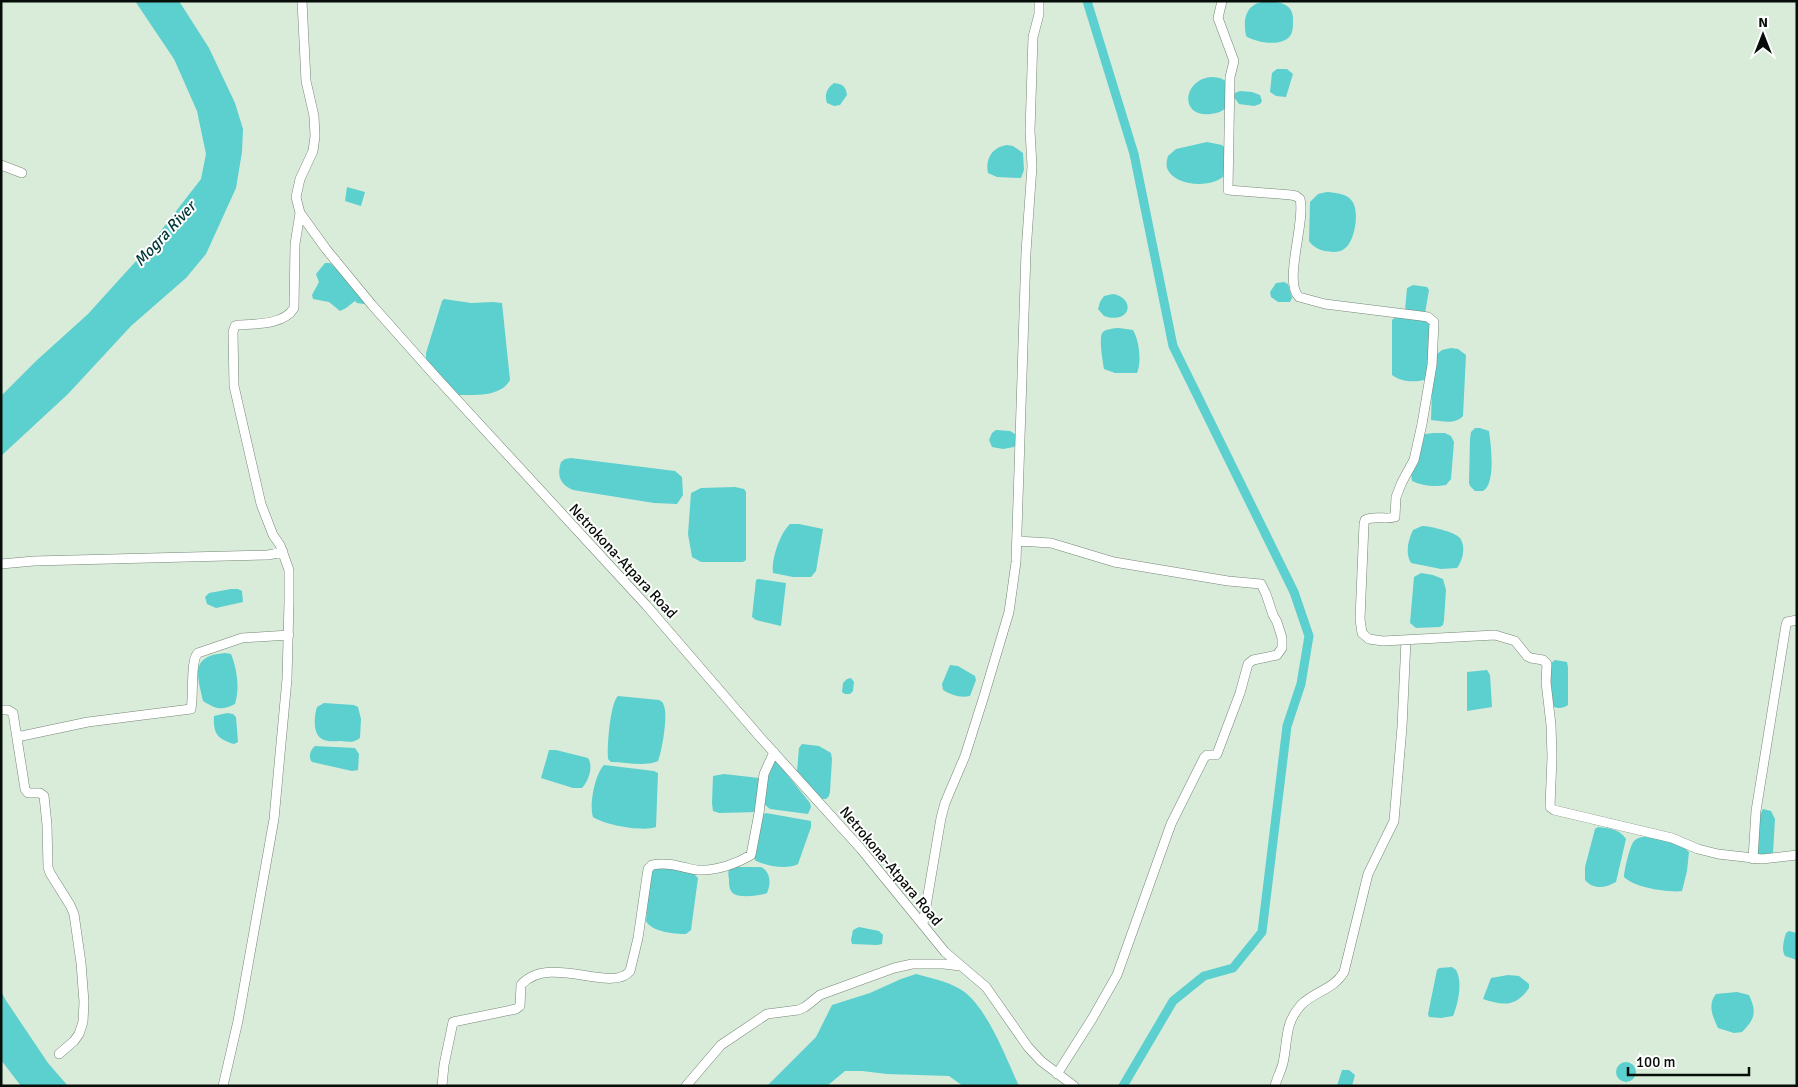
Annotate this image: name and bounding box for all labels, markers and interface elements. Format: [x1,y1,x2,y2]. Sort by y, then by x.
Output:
north arrow [1738,10,1788,60]
text: N [1758,14,1768,31]
water label: Mogra River [130,196,202,271]
street label: Netrokona-Atpara Road [565,500,681,622]
street label: Netrokona-Atpara Road [836,803,946,929]
scale bar [1628,1044,1749,1076]
text: 100 m [1636,1053,1676,1071]

